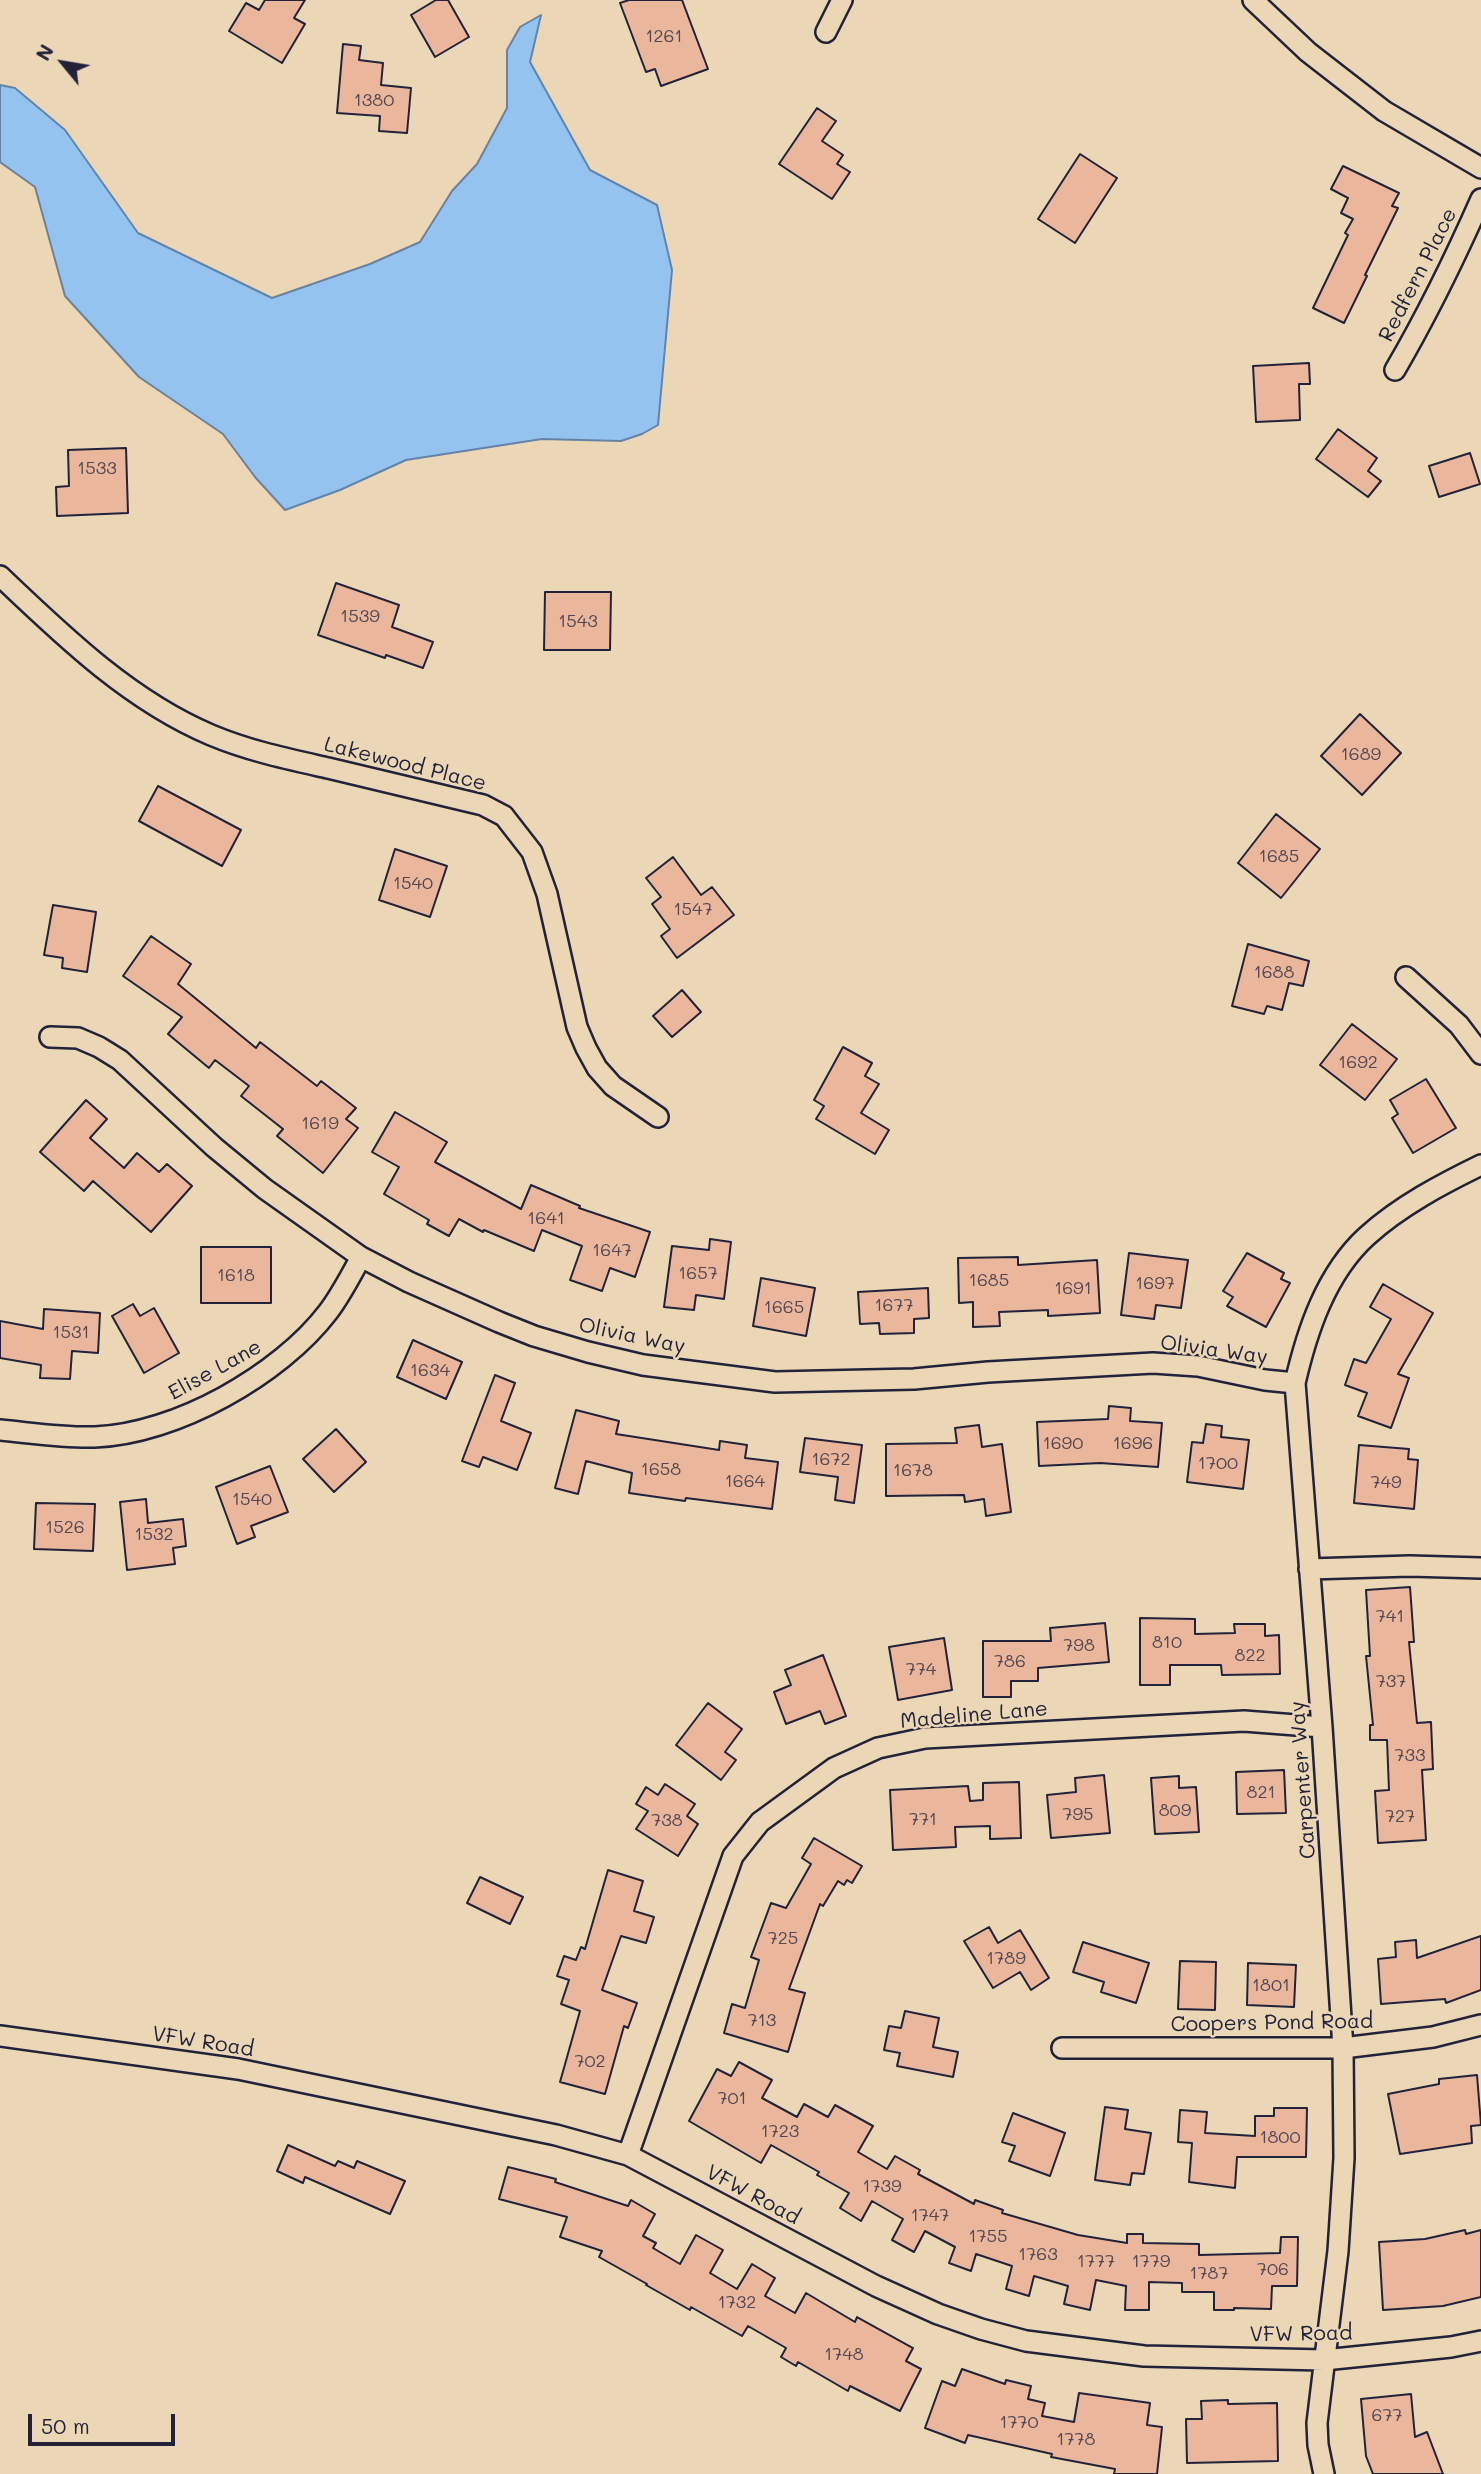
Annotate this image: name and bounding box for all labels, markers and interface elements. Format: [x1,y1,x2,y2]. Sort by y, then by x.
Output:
house number: 1261 [646,25,682,47]
north arrow [28,28,98,98]
text: N [30,40,59,65]
house number: 1380 [354,89,394,111]
street label: Redfern Place [1374,204,1462,346]
house number: 1533 [77,457,117,479]
house number: 1539 [340,605,380,627]
house number: 1543 [558,610,598,632]
street label: Lakewood Place [321,732,489,796]
house number: 1689 [1341,743,1381,765]
house number: 1685 [1259,845,1299,867]
house number: 1540 [393,872,433,894]
house number: 1547 [673,898,713,920]
house number: 1688 [1254,961,1294,983]
house number: 1692 [1338,1051,1378,1073]
house number: 1619 [301,1112,339,1134]
house number: 1641 [527,1207,565,1229]
house number: 1647 [592,1239,632,1261]
house number: 1657 [678,1262,718,1284]
house number: 1618 [217,1264,255,1286]
house number: 1685 [969,1269,1009,1291]
house number: 1697 [1135,1272,1175,1294]
house number: 1691 [1054,1277,1092,1299]
house number: 1677 [875,1294,913,1316]
house number: 1665 [764,1296,804,1318]
street label: Olivia Way [576,1312,688,1360]
house number: 1531 [52,1321,90,1343]
street label: Olivia Way [1159,1330,1269,1370]
street label: Elise Lane [164,1334,266,1406]
house number: 1634 [410,1359,450,1381]
house number: 1690 [1043,1432,1083,1454]
house number: 1696 [1113,1432,1153,1454]
house number: 1672 [812,1448,850,1470]
house number: 1700 [1198,1452,1238,1474]
house number: 1658 [641,1458,681,1480]
house number: 1678 [893,1459,933,1481]
house number: 1664 [725,1470,765,1492]
house number: 749 [1370,1471,1402,1493]
house number: 1540 [232,1488,272,1510]
house number: 1526 [45,1516,85,1538]
house number: 1532 [134,1523,174,1545]
house number: 741 [1376,1605,1404,1627]
house number: 810 [1152,1631,1182,1653]
house number: 798 [1063,1634,1095,1656]
house number: 822 [1235,1644,1265,1666]
house number: 786 [994,1650,1026,1672]
house number: 774 [906,1658,936,1680]
house number: 737 [1376,1670,1406,1692]
street label: Madeline Lane [899,1696,1049,1734]
street label: Carpenter Way [1285,1700,1321,1860]
house number: 733 [1394,1744,1426,1766]
house number: 821 [1247,1781,1275,1803]
house number: 809 [1159,1799,1191,1821]
house number: 795 [1062,1803,1094,1825]
house number: 727 [1385,1805,1415,1827]
house number: 771 [909,1808,937,1830]
house number: 738 [651,1809,683,1831]
house number: 725 [768,1927,798,1949]
house number: 1789 [986,1947,1026,1969]
house number: 1801 [1252,1974,1290,1996]
house number: 713 [748,2009,776,2031]
street label: Coopers Pond Road [1171,2009,1373,2037]
street label: VFW Road [150,2022,256,2062]
house number: 702 [574,2050,606,2072]
house number: 701 [717,2087,747,2109]
house number: 1723 [761,2120,799,2142]
house number: 1800 [1259,2126,1301,2148]
street label: VFW Road [702,2160,804,2230]
house number: 1739 [862,2175,902,2197]
house number: 1747 [911,2204,949,2226]
house number: 1755 [968,2225,1008,2247]
house number: 1763 [1018,2243,1058,2265]
house number: 1777 [1077,2250,1115,2272]
house number: 1779 [1132,2250,1170,2272]
house number: 706 [1257,2258,1289,2280]
house number: 1787 [1190,2262,1228,2284]
house number: 1732 [718,2291,756,2313]
street label: VFW Road [1249,2321,1353,2347]
house number: 1748 [824,2343,864,2365]
scale bar [32,2400,178,2444]
house number: 677 [1372,2404,1402,2426]
house number: 1770 [999,2411,1039,2433]
text: 50 m [41,2412,90,2439]
house number: 1778 [1057,2428,1095,2450]

